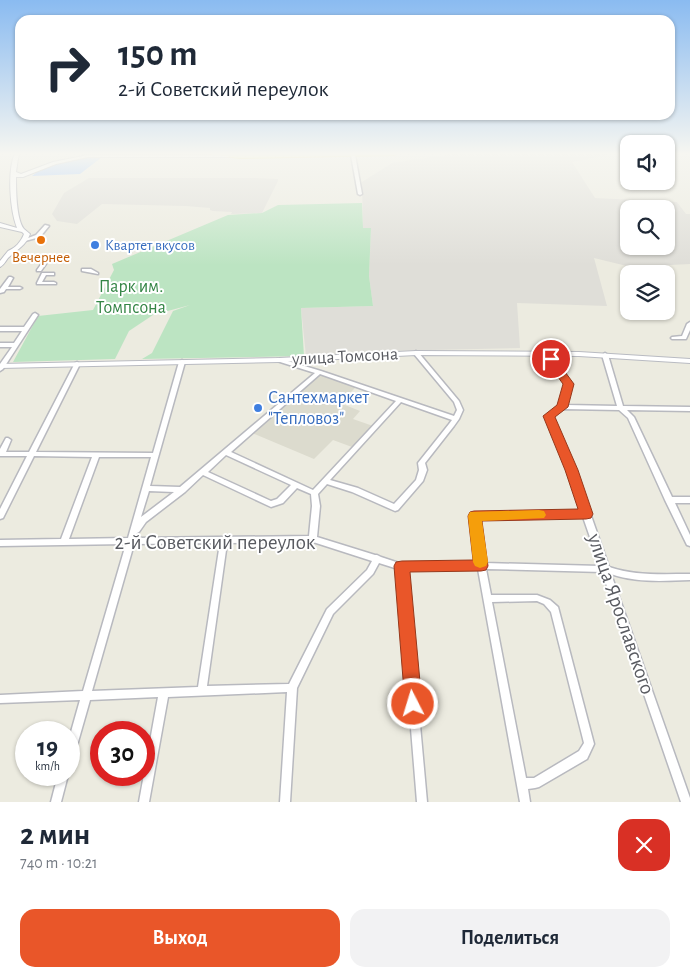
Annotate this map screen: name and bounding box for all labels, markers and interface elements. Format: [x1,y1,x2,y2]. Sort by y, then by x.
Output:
icon: right [35,35,100,100]
text: 150 m [118,37,198,72]
text: 2-й Советский переулок [118,78,329,100]
map controls [620,135,675,320]
button: sound [620,135,675,190]
button: search [620,200,675,255]
marker: Вечернее [35,234,47,246]
place label: Квартет вкусов [105,238,195,253]
marker: Квартет вкусов [89,239,101,251]
place label: Вечернее [12,250,70,265]
button: layers [620,265,675,320]
park label: Парк им. Томпсона [96,278,166,317]
pin [530,338,572,380]
street label: улица Томсона [290,345,399,369]
icon: arrive [537,345,565,373]
place label: Сантехмаркет "Тепловоз" [268,389,370,428]
marker: Сантехмаркет "Тепловоз" [252,402,264,414]
street label: улица Ярославского [583,530,658,697]
street label: 2-й Советский переулок [115,532,316,553]
position arrow [386,677,438,729]
speed limit sign: 30 [90,721,155,786]
text: 19 [37,735,58,760]
text: km/h [35,760,60,772]
button: close [618,819,670,871]
text: 2 мин [20,820,90,850]
text: 740 m · 10:21 [20,855,98,871]
button: Выход [20,909,340,967]
button: Поделиться [350,909,670,967]

